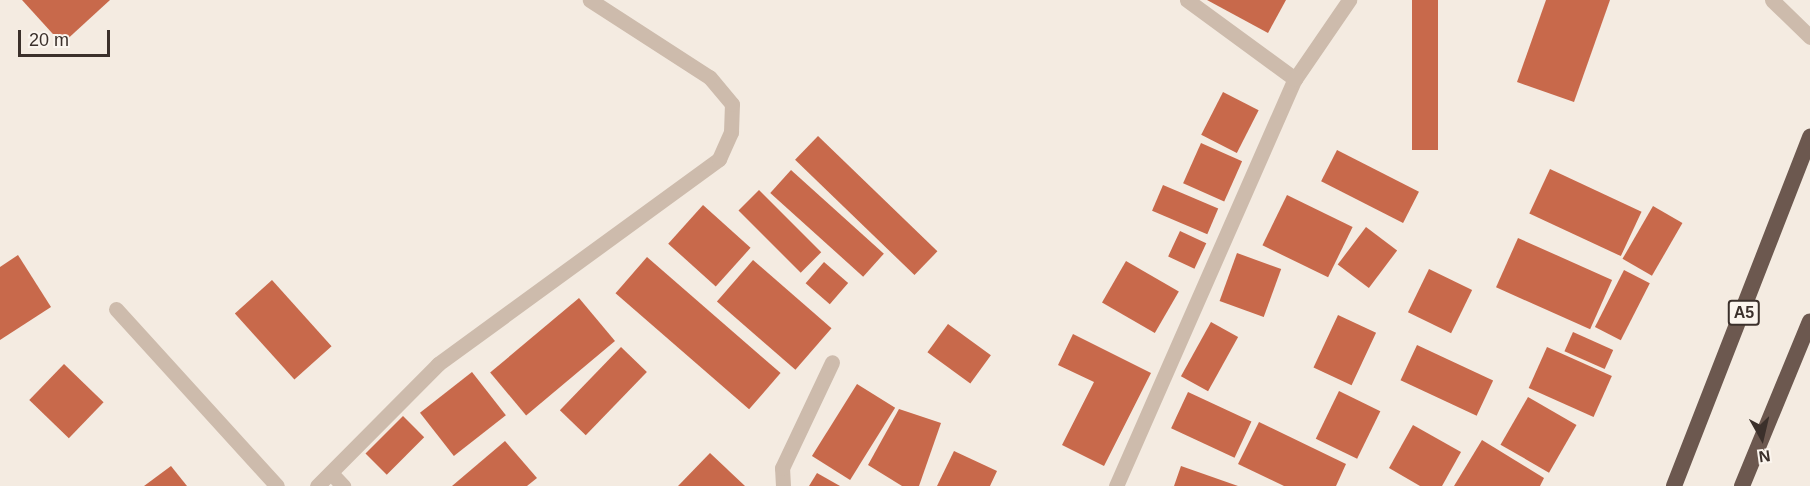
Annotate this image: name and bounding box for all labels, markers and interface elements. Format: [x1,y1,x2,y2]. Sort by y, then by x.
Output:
scale bar [21,18,112,56]
text: 20 m [29,30,69,50]
road number: A5 [1728,300,1760,326]
north arrow [1732,408,1792,468]
text: N [1758,447,1771,466]

